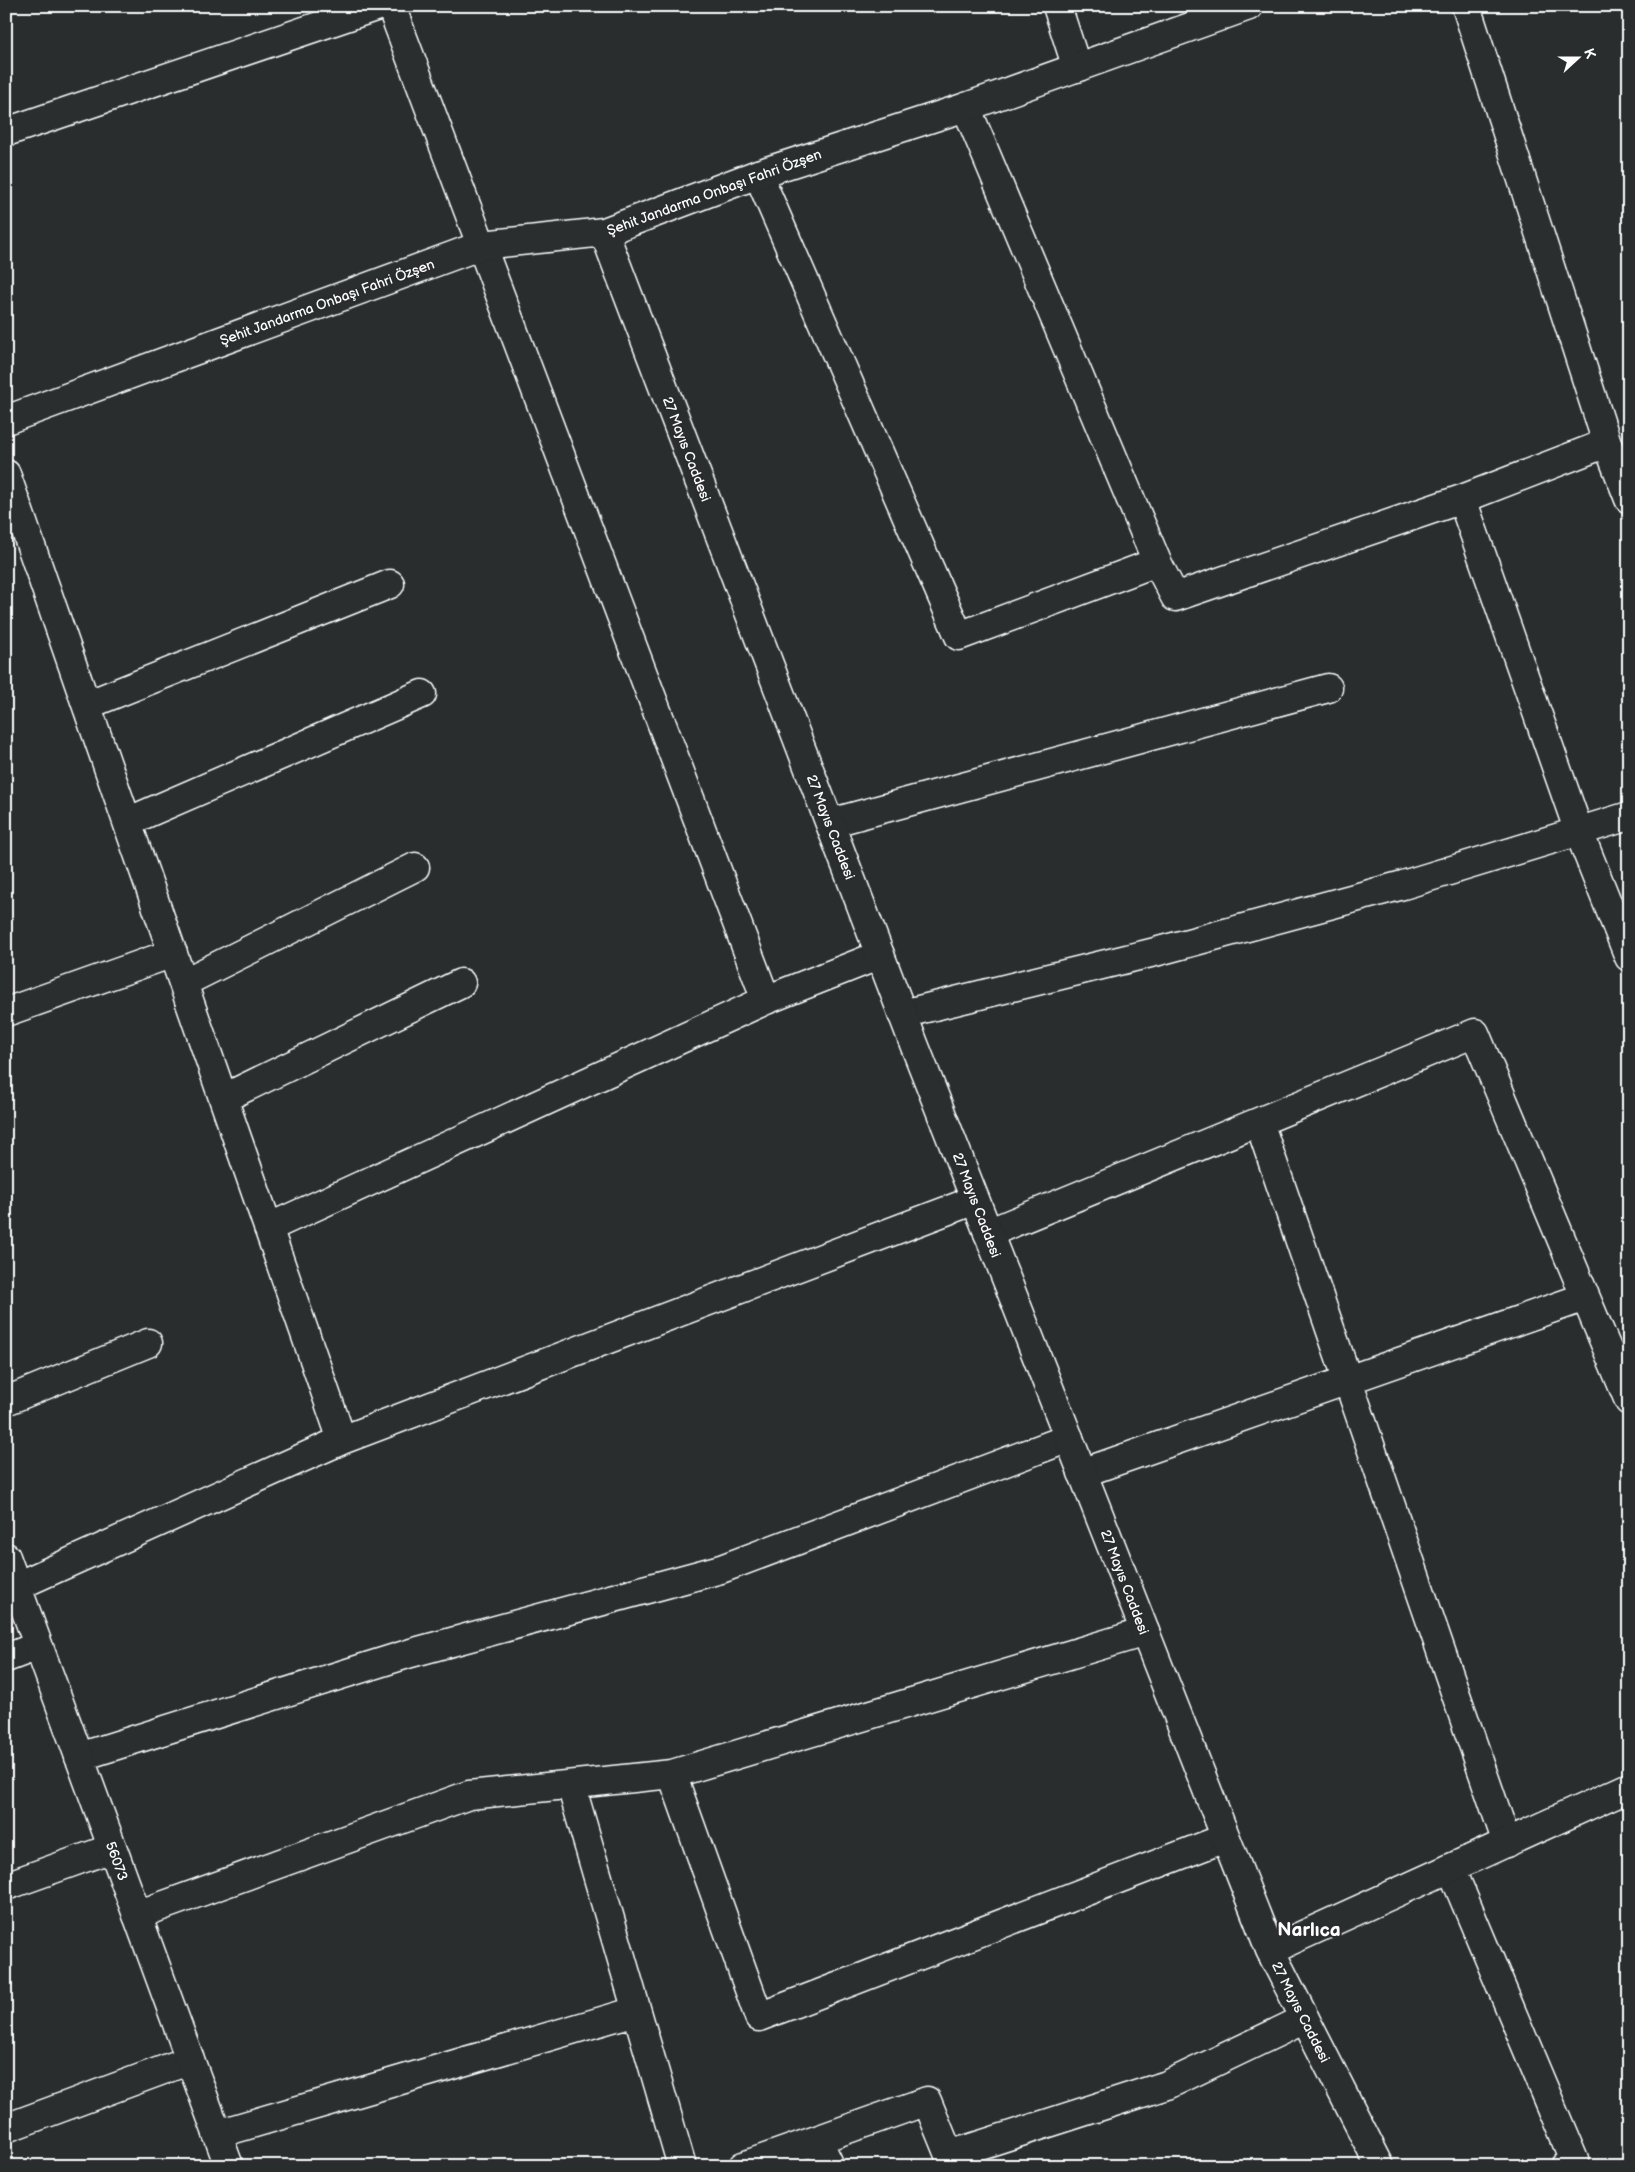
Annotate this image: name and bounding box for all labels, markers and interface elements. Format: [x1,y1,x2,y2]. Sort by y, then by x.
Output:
north arrow [1552,32,1602,82]
text: K [1580,46,1599,61]
street label: Şehit Jandarma Onbaşı Fahri Özşen [604,145,824,239]
street label: Şehit Jandarma Onbaşı Fahri Özşen [217,255,437,349]
street label: 27 Mayıs Caddesi [659,394,714,504]
street label: 27 Mayıs Caddesi [803,772,858,882]
street label: 27 Mayıs Caddesi [949,1150,1004,1260]
street label: 27 Mayıs Caddesi [1097,1527,1152,1637]
street label: 56073 [102,1839,131,1883]
district label: Narlıca [1277,1919,1341,1942]
street label: 27 Mayıs Caddesi [1268,1959,1333,2065]

